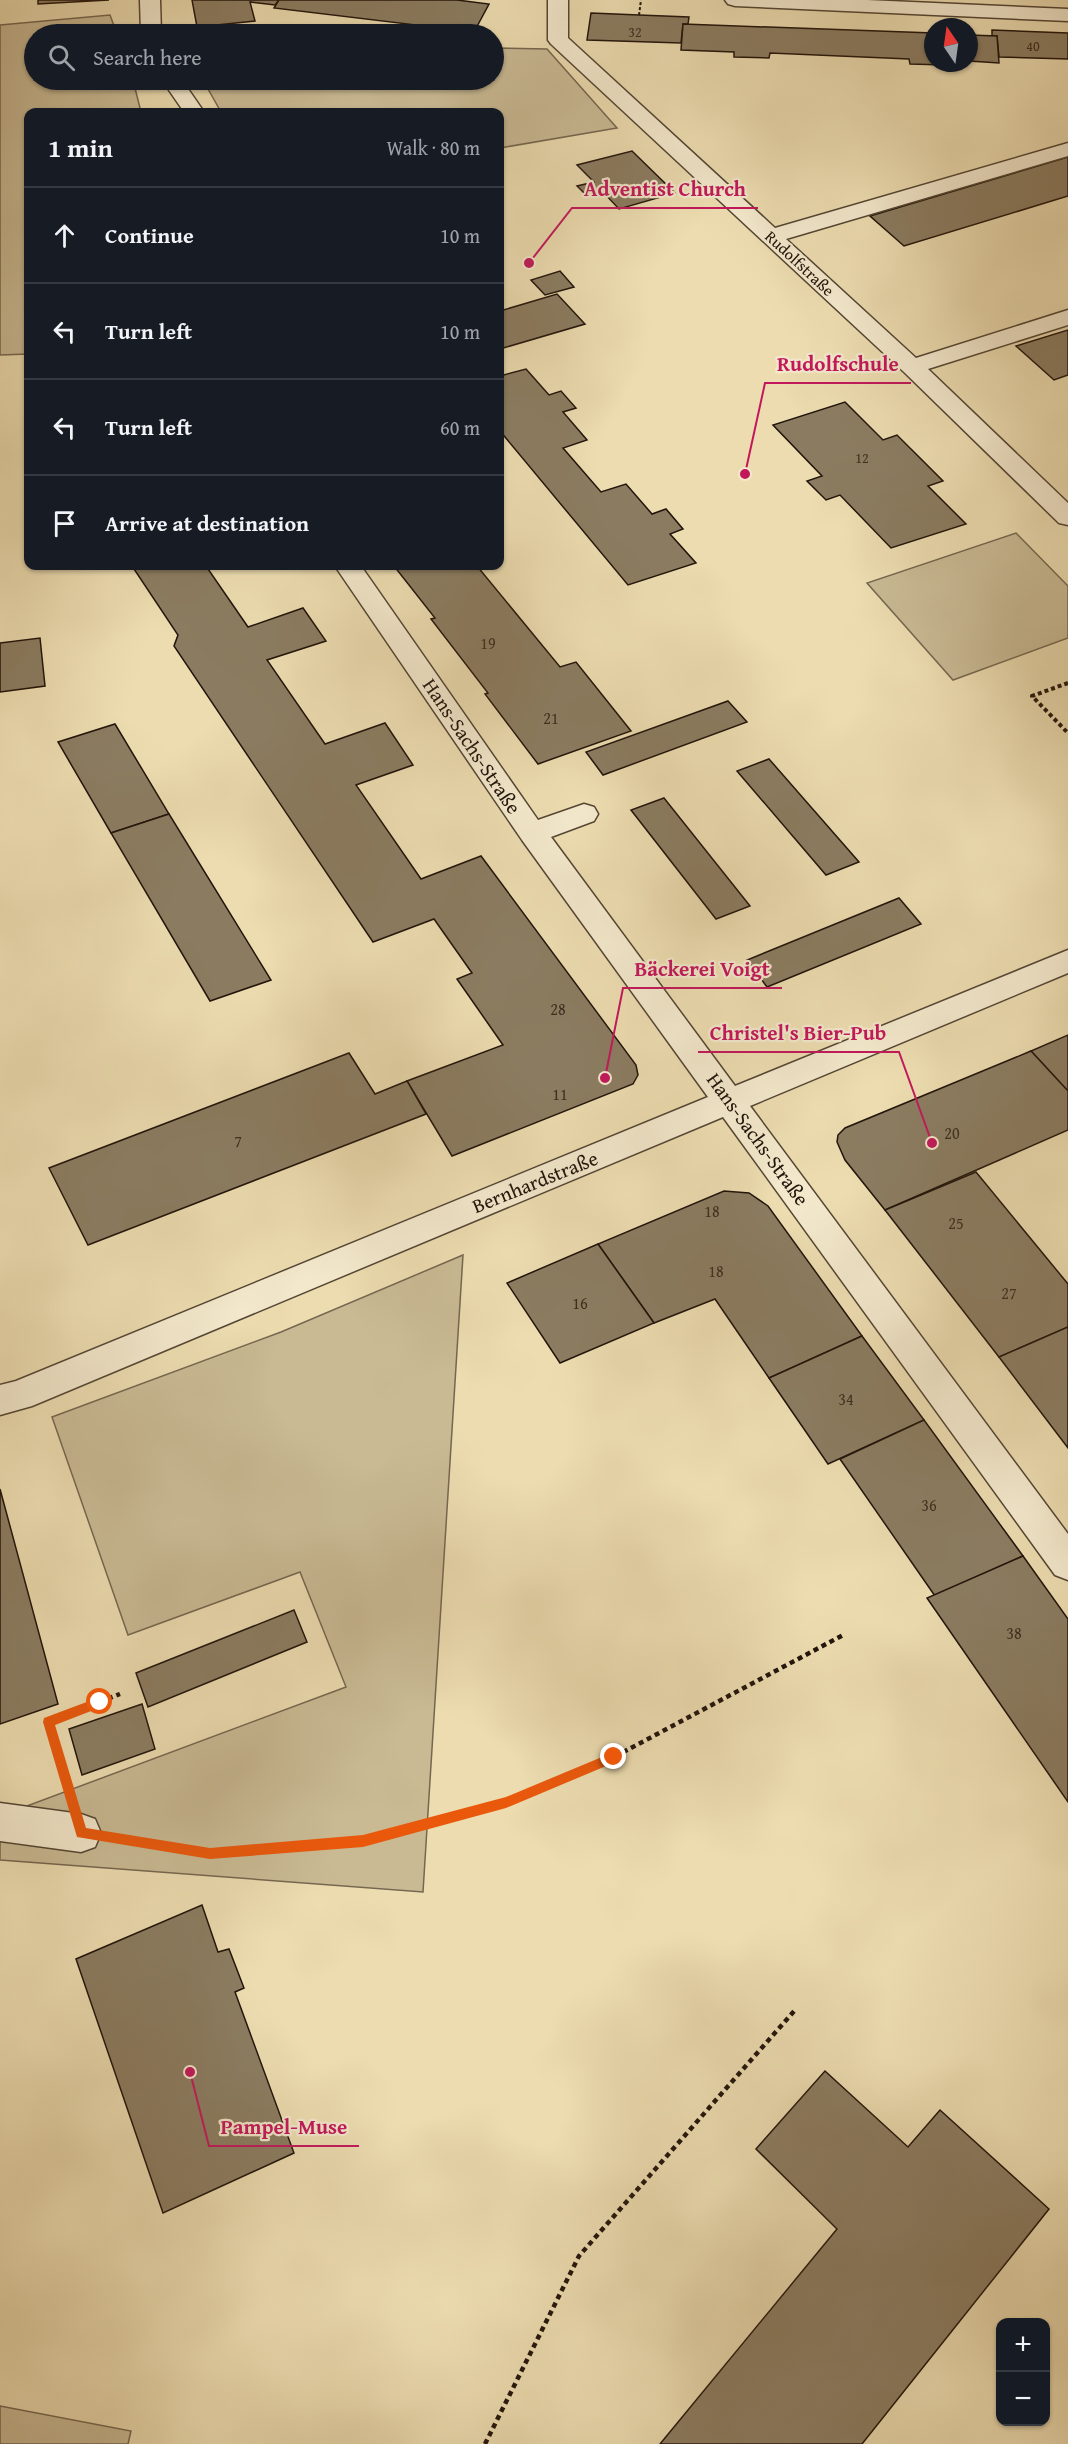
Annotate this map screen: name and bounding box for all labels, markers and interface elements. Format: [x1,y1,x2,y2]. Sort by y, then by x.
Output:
north arrow [924,18,978,72]
house number: 32 [628,22,642,42]
search box [24,24,504,90]
house number: 40 [1026,36,1040,56]
icon: search [45,41,78,74]
text: Search here [93,41,202,73]
text: 1 min [48,128,113,167]
text: Walk · 80 m [386,133,480,162]
callout: Adventist Church [572,169,758,208]
text: Adventist Church [584,173,747,204]
icon: ahead [48,219,81,252]
text: Continue [105,219,194,251]
text: 10 m [440,221,480,250]
street label: Rudolfstraße [760,225,840,301]
icon: left [48,315,81,348]
text: Turn left [105,315,192,347]
text: 10 m [440,317,480,346]
callout: Rudolfschule [765,344,911,383]
text: Rudolfschule [777,348,899,379]
icon: left [48,411,81,444]
text: Turn left [105,411,192,443]
text: 60 m [440,413,480,442]
house number: 12 [855,448,869,468]
icon: arrive [48,507,81,540]
text: Arrive at destination [105,507,309,539]
house number: 19 [480,631,496,655]
street label: Hans-Sachs-Straße [416,672,529,819]
house number: 21 [543,706,559,730]
callout: Bäckerei Voigt [623,949,782,988]
text: Bäckerei Voigt [634,953,770,984]
house number: 28 [550,997,566,1021]
callout: Christel's Bier-Pub [698,1013,899,1052]
text: Christel's Bier-Pub [710,1017,886,1048]
street label: Hans-Sachs-Straße [700,1066,817,1211]
house number: 11 [552,1082,568,1106]
house number: 20 [944,1121,960,1145]
house number: 7 [234,1129,242,1153]
street label: Bernhardstraße [468,1143,602,1220]
house number: 18 [704,1199,720,1223]
house number: 25 [948,1211,964,1235]
house number: 18 [708,1259,724,1283]
house number: 27 [1001,1281,1017,1305]
house number: 16 [572,1291,588,1315]
house number: 34 [838,1387,854,1411]
house number: 36 [921,1493,937,1517]
house number: 38 [1006,1621,1022,1645]
route start [86,1688,112,1714]
route end [600,1743,626,1769]
callout: Pampel-Muse [209,2107,359,2146]
text: Pampel-Muse [221,2111,347,2142]
map controls [996,2318,1050,2426]
button: + [996,2318,1050,2372]
button: − [996,2372,1050,2426]

